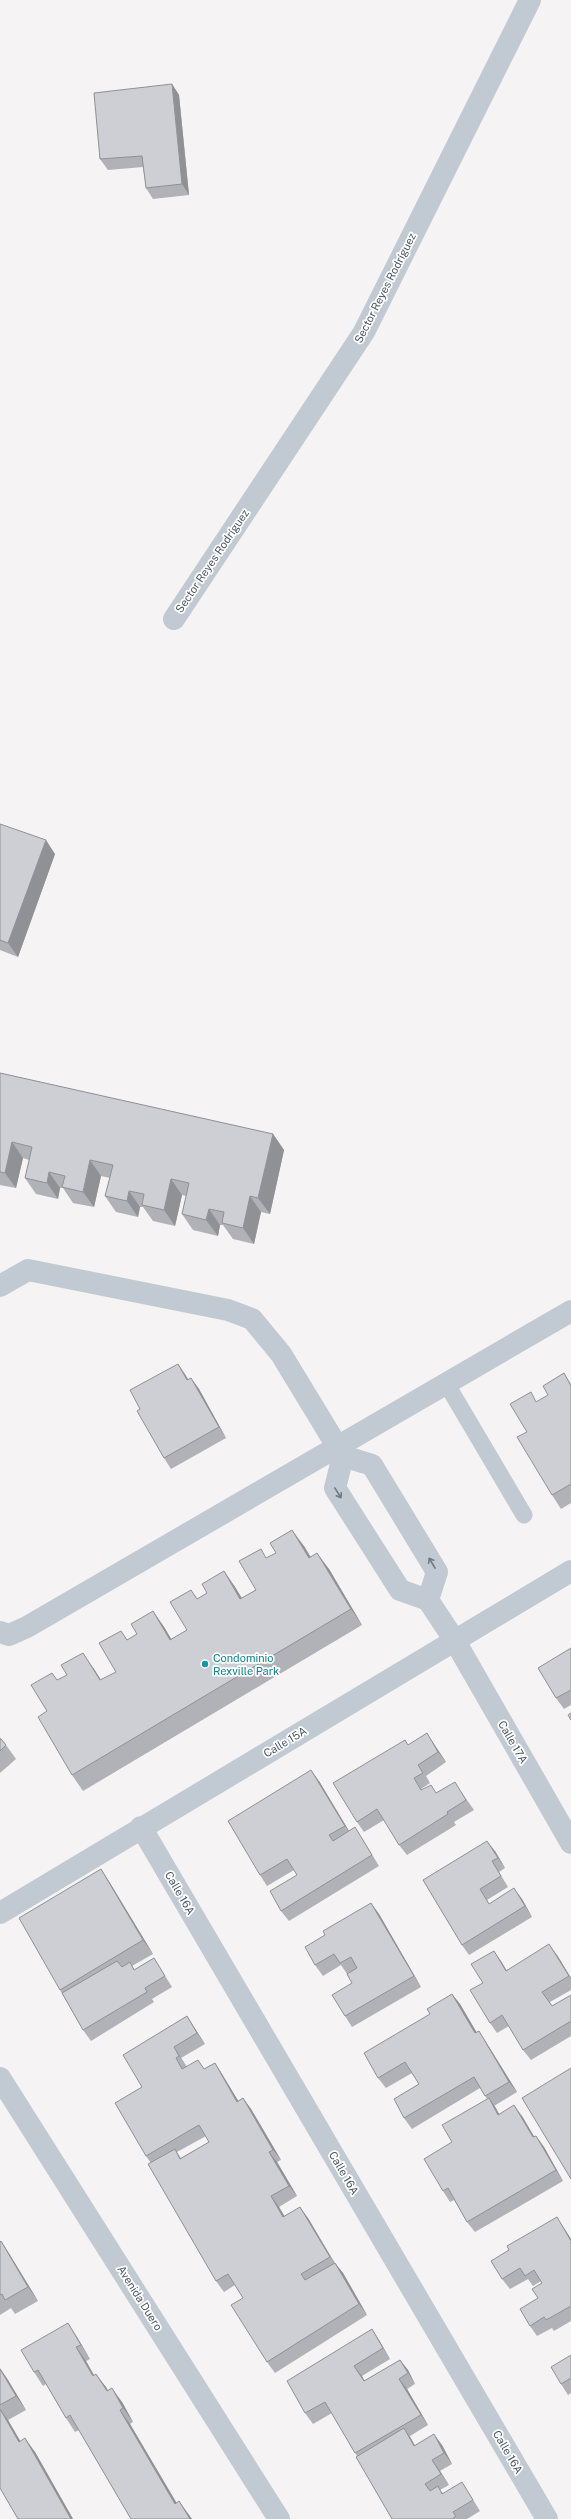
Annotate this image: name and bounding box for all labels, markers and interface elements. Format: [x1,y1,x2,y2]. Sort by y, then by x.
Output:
street label: Sector Reyes Rodríguez [352,231,418,345]
street label: Sector Reyes Rodríguez [173,507,251,615]
one-way arrow [335,1487,343,1499]
one-way arrow [428,1558,436,1569]
place label: Condominio Rexville Park [213,1652,279,1677]
marker: Condominio Rexville Park [200,1659,210,1669]
street label: Calle 17A [496,1718,530,1766]
street label: Calle 15A [261,1724,309,1759]
street label: Calle 16A [163,1869,197,1917]
street label: Calle 16A [327,2149,361,2197]
street label: Avenida Duero [115,2263,165,2333]
street label: Calle 16A [491,2428,525,2476]

